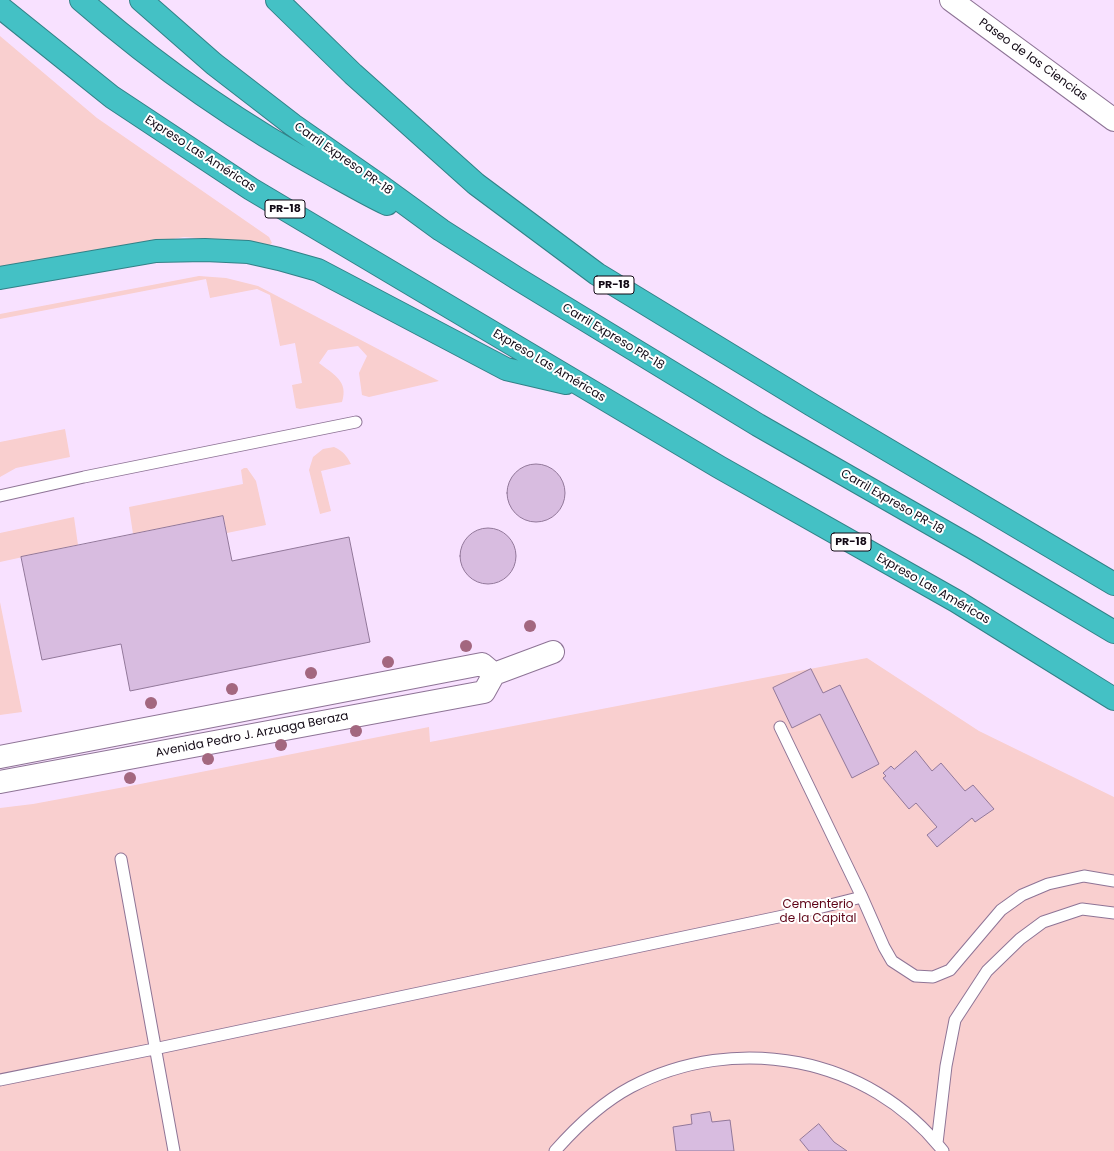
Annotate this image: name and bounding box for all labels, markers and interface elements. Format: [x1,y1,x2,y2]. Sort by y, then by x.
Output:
street label: Paseo de las Ciencias [976,16,1090,104]
street label: Expreso Las Américas [142,113,258,195]
street label: Carril Expreso PR-18 [291,120,395,198]
road number: PR-18 [265,200,305,218]
road number: PR-18 [594,276,634,294]
street label: Carril Expreso PR-18 [559,301,667,373]
street label: Expreso Las Américas [490,327,608,405]
street label: Carril Expreso PR-18 [838,467,946,537]
road number: PR-18 [831,533,871,551]
street label: Expreso Las Américas [874,551,992,627]
street label: Avenida Pedro J. Arzuaga Beraza [154,709,350,761]
park label: Cementerio de la Capital [780,898,856,926]

